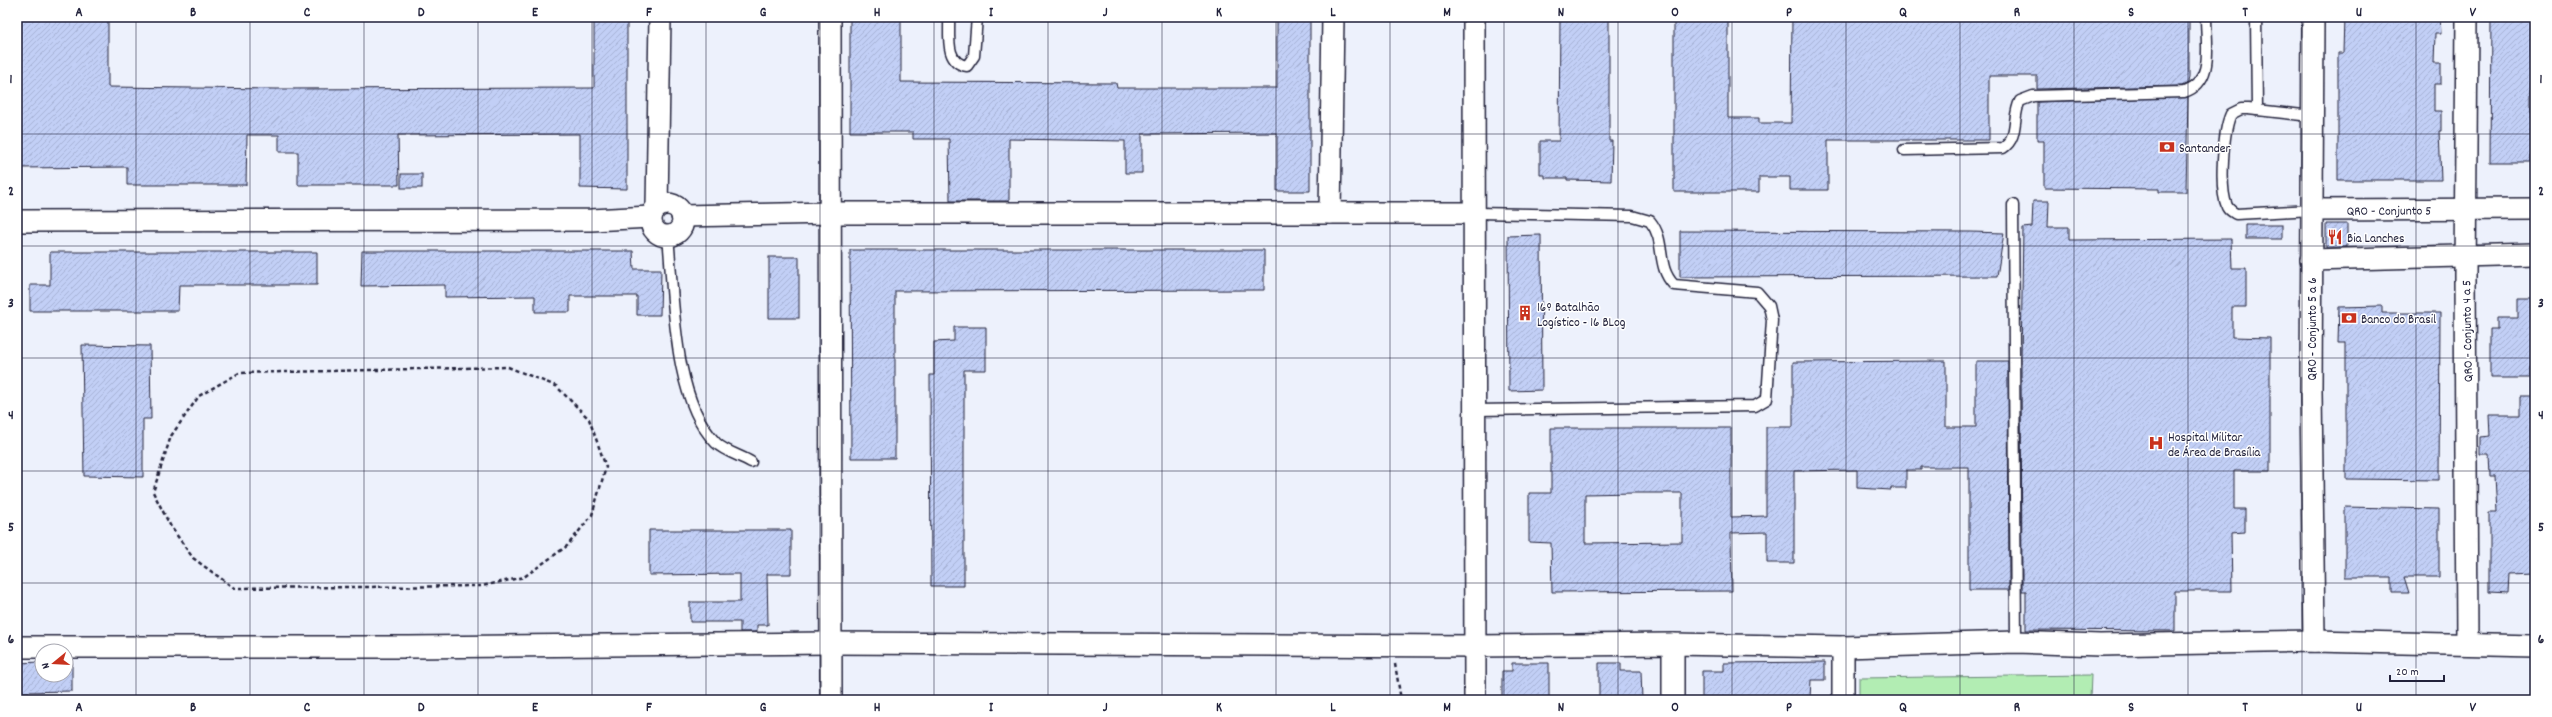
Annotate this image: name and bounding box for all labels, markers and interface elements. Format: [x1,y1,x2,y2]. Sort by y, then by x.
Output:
text: A [75,4,83,23]
text: B [190,4,196,23]
text: C [304,4,311,23]
text: D [418,4,425,23]
text: E [532,4,539,23]
text: F [646,4,652,23]
text: G [760,4,767,23]
text: H [874,4,881,23]
text: I [989,4,994,23]
text: J [1103,4,1108,23]
text: K [1216,4,1222,23]
text: L [1330,4,1336,23]
text: M [1443,4,1451,23]
text: N [1558,4,1564,23]
text: O [1671,4,1679,23]
text: P [1786,4,1792,23]
text: Q [1899,4,1907,23]
text: R [2014,4,2020,23]
text: S [2128,4,2134,23]
text: T [2242,4,2248,23]
text: U [2356,4,2362,23]
text: V [2470,4,2477,23]
text: 1 [10,71,13,90]
text: 1 [2540,71,2543,90]
bank icon: Santander [2158,138,2176,156]
place label: Santander [2179,140,2231,159]
text: 2 [8,183,14,202]
text: 2 [2538,183,2544,202]
street label: QRO - Conjunto 5 [2347,202,2431,222]
restaurant icon: Bia Lanches [2326,228,2344,246]
place label: Bia Lanches [2347,230,2404,249]
street label: QRO - Conjunto 5 a 6 [2304,278,2323,381]
street label: QRO - Conjunto 4 a 5 [2458,280,2479,382]
text: 3 [8,295,14,314]
text: 3 [2538,295,2544,314]
place label: 16º Batalhão Logístico - 16 BLog [1537,299,1626,333]
building icon: 16º Batalhão Logístico - 16 BLog [1516,304,1534,322]
bank icon: Banco do Brasil [2340,309,2358,327]
place label: Banco do Brasil [2361,311,2436,330]
text: 4 [8,407,14,426]
text: 4 [2538,407,2544,426]
place label: Hospital Militar de Área de Brasília [2168,429,2261,463]
hospital icon: Hospital Militar de Área de Brasília [2147,434,2165,452]
text: 5 [8,519,14,538]
text: 5 [2538,519,2544,538]
text: 6 [8,631,15,650]
text: 6 [2538,631,2545,650]
north arrow [34,643,74,683]
scale bar [2390,657,2444,683]
text: N [38,660,55,671]
text: 20 m [2396,664,2419,681]
text: A [75,699,83,717]
text: B [190,699,196,717]
text: C [304,699,311,717]
text: D [418,699,425,717]
text: E [532,699,539,717]
text: F [646,699,652,717]
text: G [760,699,767,717]
text: H [874,699,881,717]
text: I [989,699,994,717]
text: J [1103,699,1108,717]
text: K [1216,699,1222,717]
text: L [1330,699,1336,717]
text: M [1443,699,1451,717]
text: N [1558,699,1564,717]
text: O [1671,699,1679,717]
text: P [1786,699,1792,717]
text: Q [1899,699,1907,717]
text: R [2014,699,2020,717]
text: S [2128,699,2134,717]
text: T [2242,699,2248,717]
text: U [2356,699,2362,717]
text: V [2470,699,2477,717]

